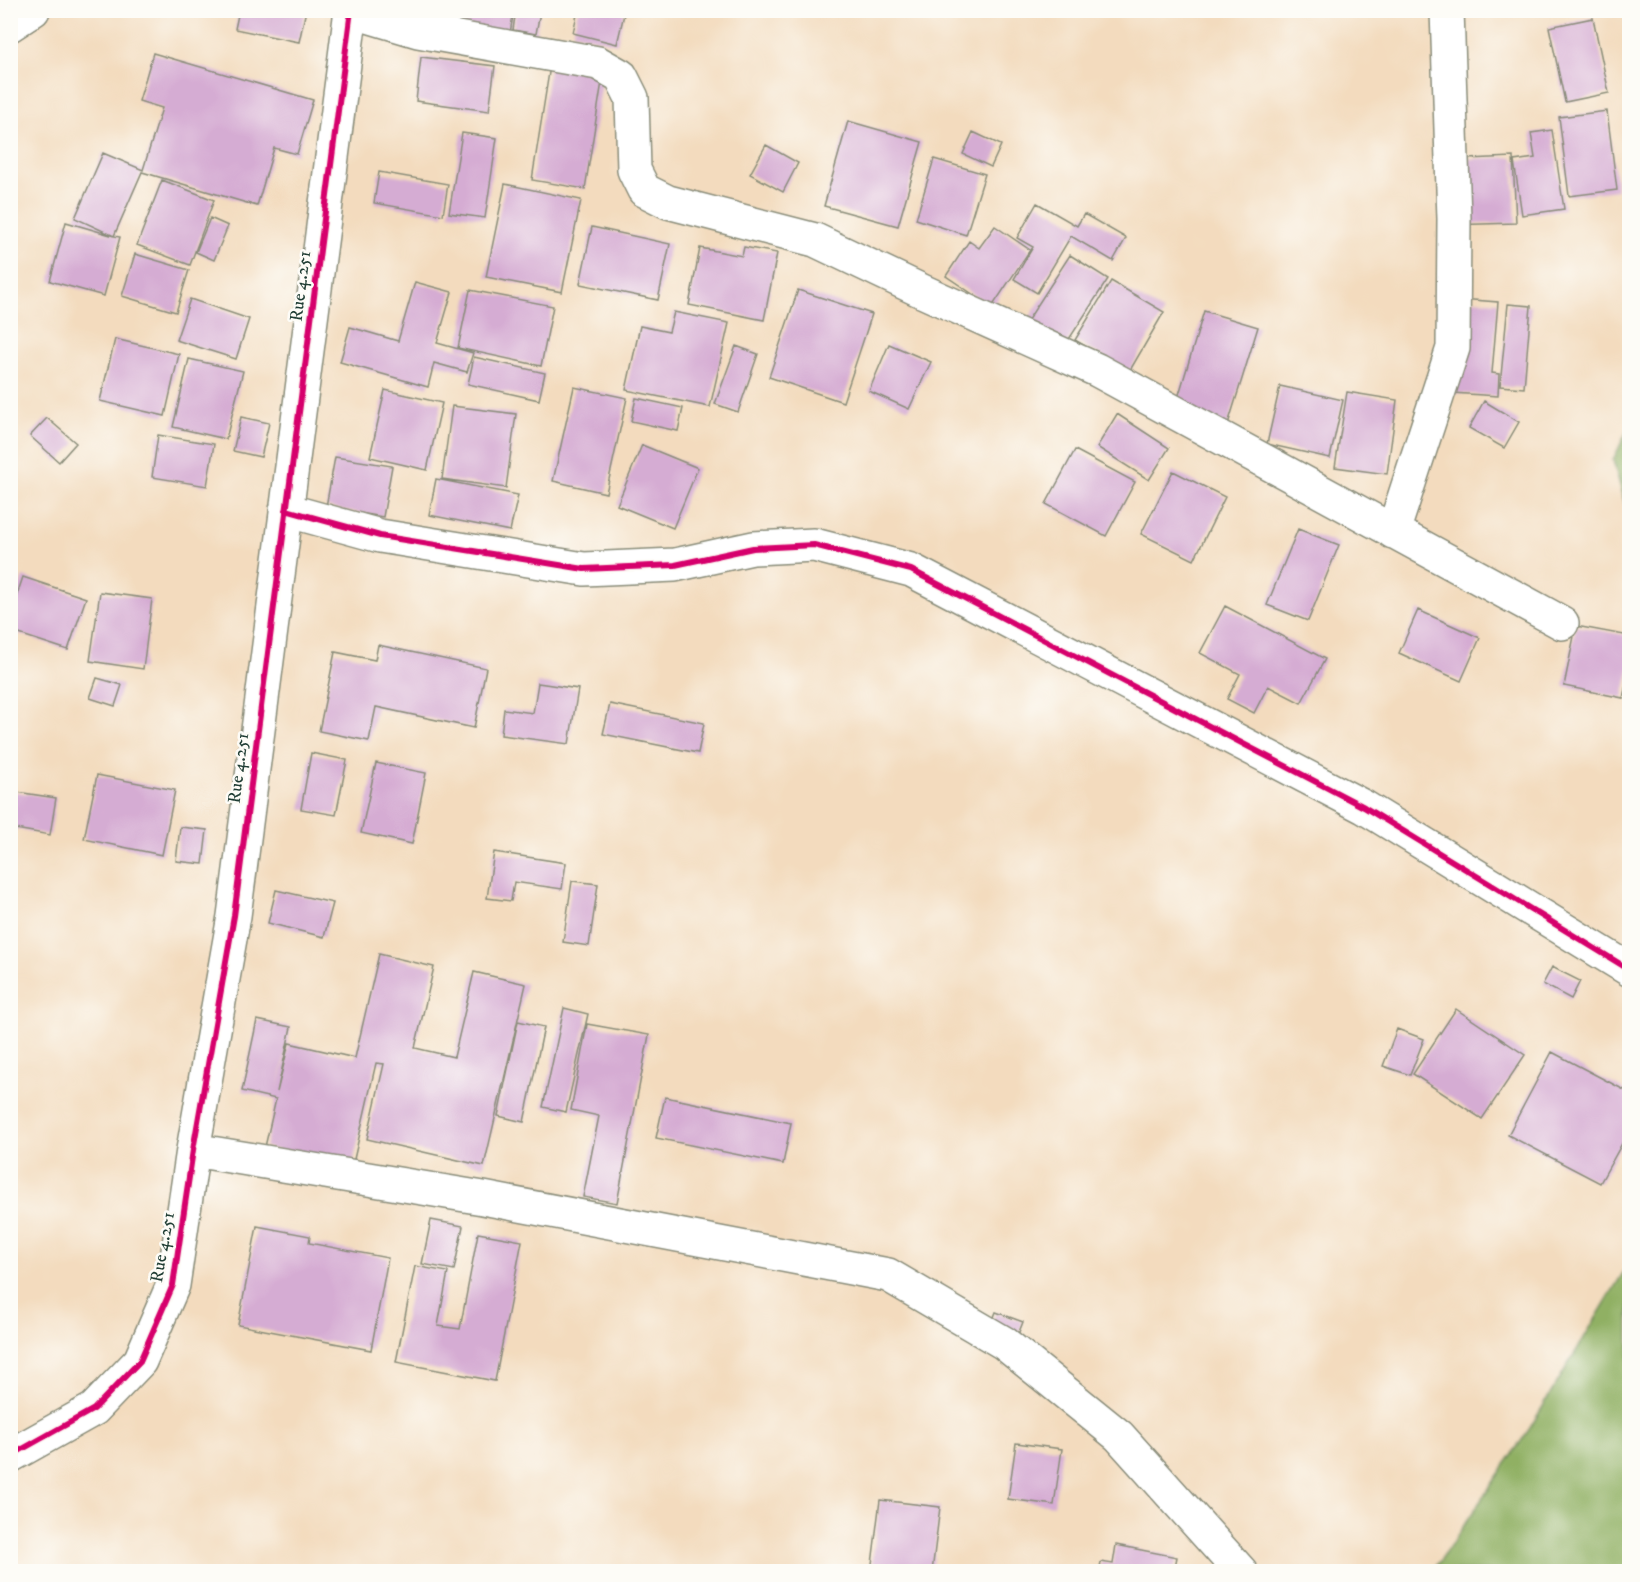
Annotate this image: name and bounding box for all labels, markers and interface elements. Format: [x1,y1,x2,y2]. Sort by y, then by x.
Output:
street label: Rue 4.251 [286,249,316,323]
street label: Rue 4.251 [224,731,254,805]
street label: Rue 4.251 [146,1210,180,1284]

